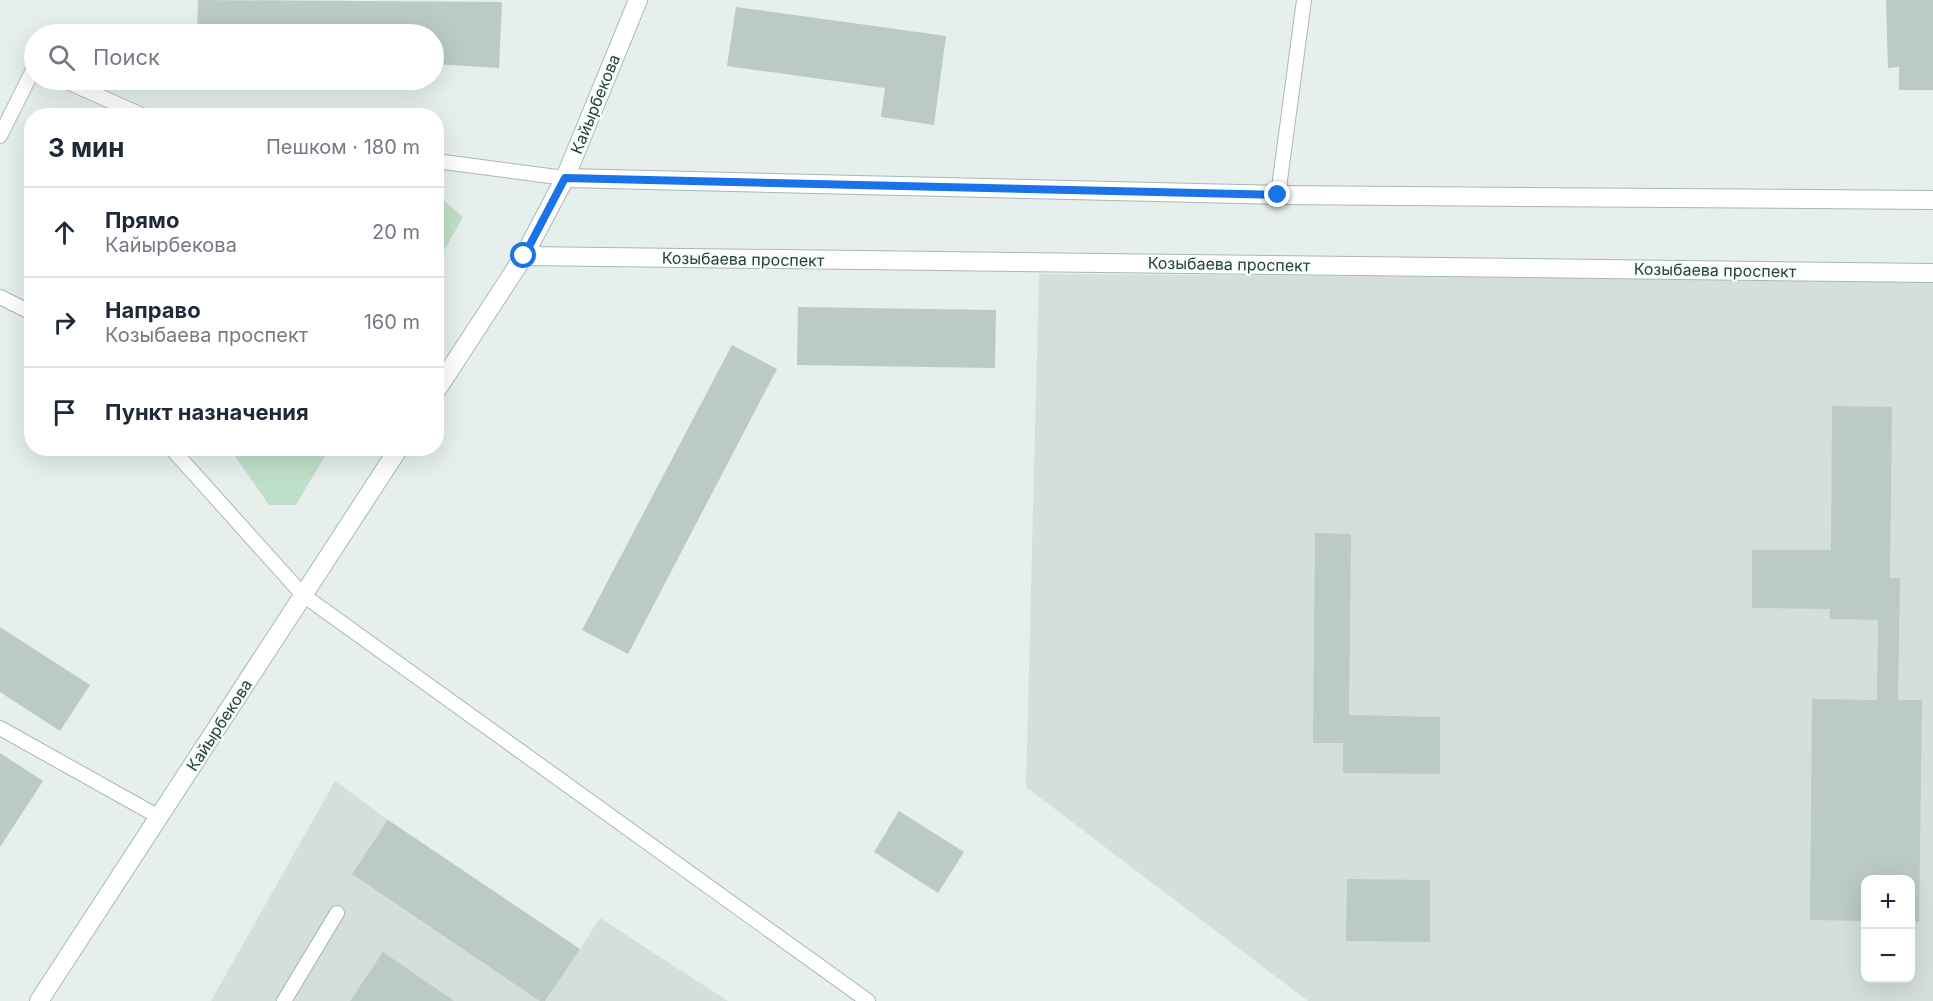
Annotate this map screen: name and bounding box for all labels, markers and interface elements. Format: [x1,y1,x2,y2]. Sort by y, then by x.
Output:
search box [24,24,444,90]
icon: search [45,41,78,74]
text: Поиск [93,44,160,70]
street label: Кайырбекова [566,51,624,157]
text: 3 мин [48,132,124,163]
text: Пешком · 180 m [266,135,420,159]
route end [1264,181,1290,207]
text: Прямо [105,207,179,233]
icon: ahead [48,216,81,249]
text: 20 m [372,220,420,244]
text: Кайырбекова [105,233,237,257]
route start [510,242,536,268]
street label: Козыбаева проспект [662,248,825,270]
street label: Козыбаева проспект [1148,253,1311,275]
street label: Козыбаева проспект [1634,259,1797,281]
text: Направо [105,297,201,323]
icon: right [48,306,81,339]
text: 160 m [364,310,420,334]
text: Козыбаева проспект [105,323,308,347]
icon: arrive [48,396,81,429]
text: Пункт назначения [105,399,309,425]
street label: Кайырбекова [182,675,256,775]
map controls [1861,875,1915,983]
button: + [1861,875,1915,929]
button: − [1861,929,1915,983]

